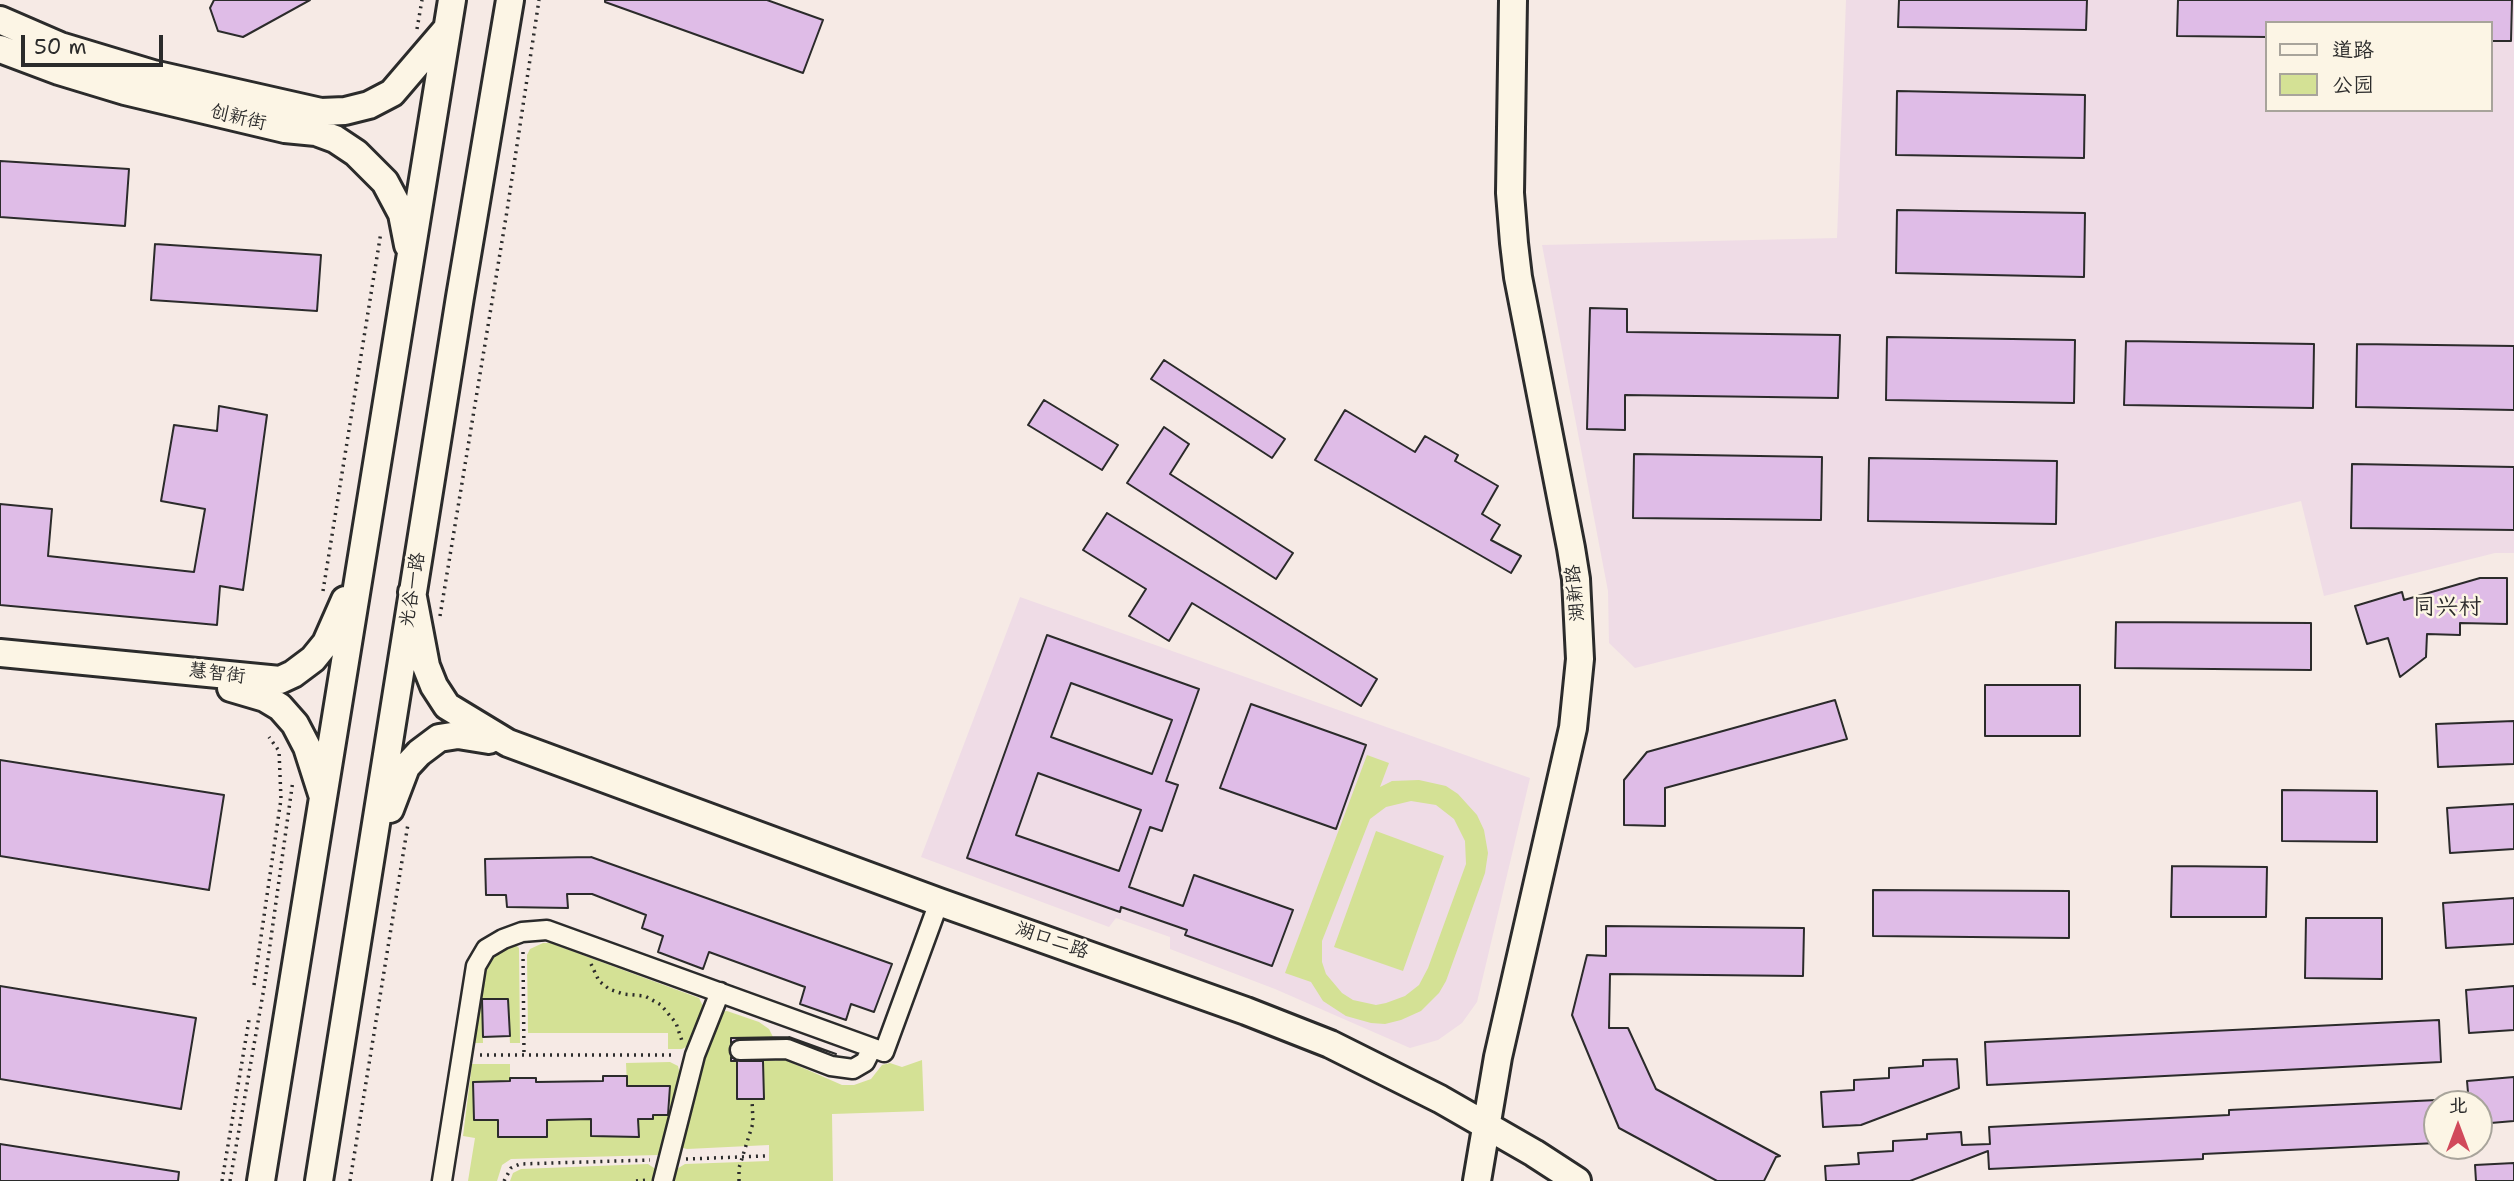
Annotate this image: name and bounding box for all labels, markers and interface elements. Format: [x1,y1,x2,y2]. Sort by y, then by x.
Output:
scale bar [24,21,166,65]
legend [2266,21,2493,112]
text: 50 m [34,33,87,61]
text: 道路 [2332,36,2374,64]
text: 公园 [2332,71,2374,99]
street label: 创新街 [208,100,268,136]
street label: 光谷一路 [396,551,430,629]
street label: 湖新路 [1562,564,1590,622]
district label: 同兴村 [2413,594,2481,622]
street label: 慧智街 [187,659,247,689]
street label: 湖口二路 [1012,918,1092,964]
north arrow [2423,1090,2493,1160]
text: 北 [2448,1093,2468,1118]

